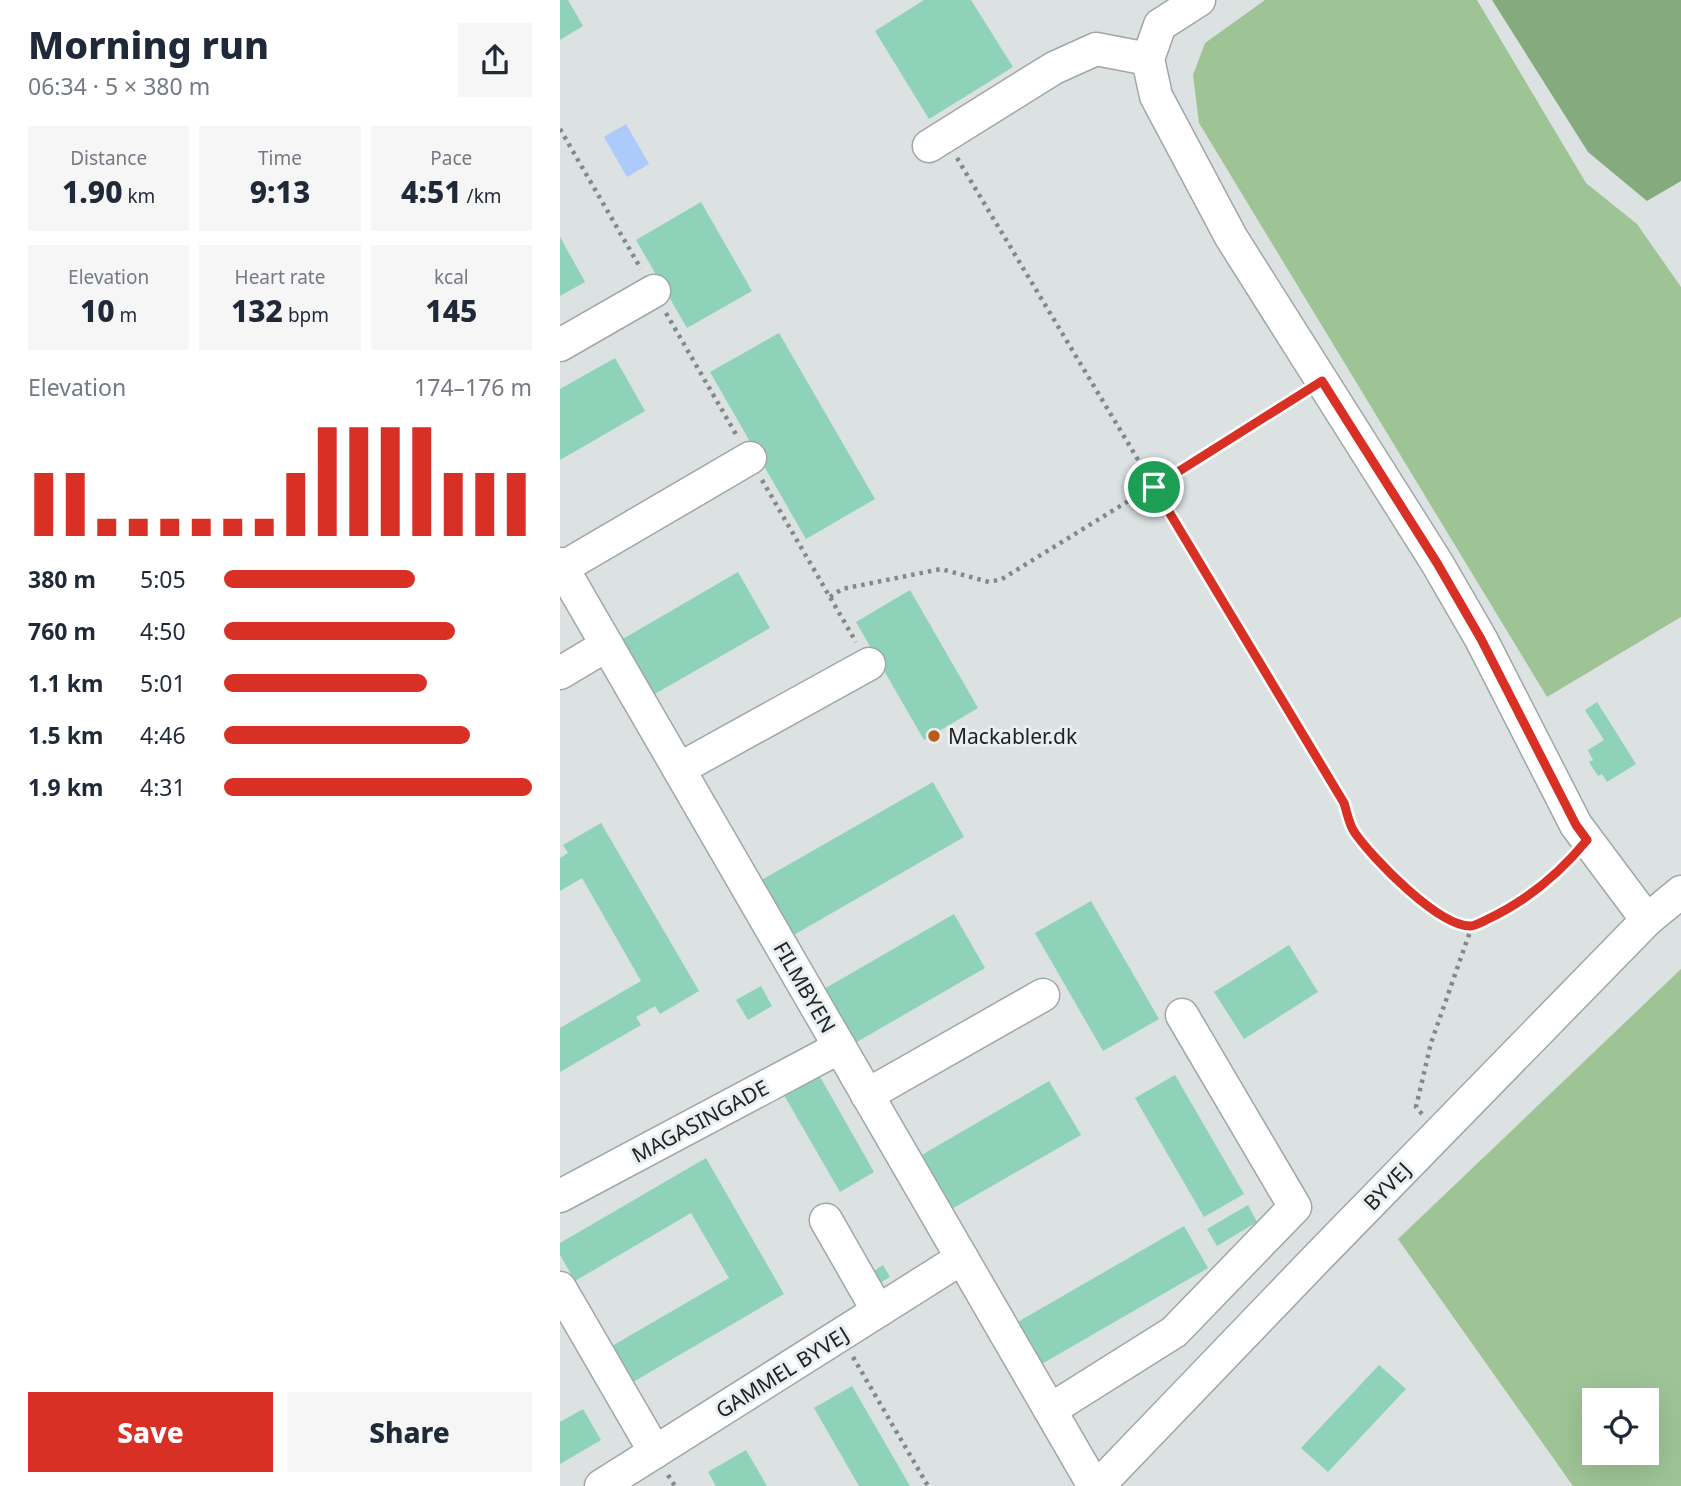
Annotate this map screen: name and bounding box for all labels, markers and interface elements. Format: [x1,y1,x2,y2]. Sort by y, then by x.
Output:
text: Morning run [28,18,269,70]
button: share [458,23,532,97]
text: 06:34 · 5 × 380 m [28,70,210,102]
text: Distance [70,145,147,171]
text: Time [258,145,302,171]
text: Pace [430,145,472,171]
text: 1.90 [62,171,123,212]
text: 9:13 [250,171,310,212]
text: 4:51 [401,171,462,212]
text: km [123,183,155,209]
text: /km [462,183,502,209]
text: Elevation [68,264,149,290]
text: Heart rate [235,264,325,290]
text: kcal [434,264,469,290]
text: 10 [80,290,115,331]
text: 132 [231,290,283,331]
text: 145 [425,290,477,331]
text: m [115,302,137,328]
text: bpm [283,302,329,328]
text: Elevation [28,371,126,403]
text: 174–176 m [414,371,532,403]
pin [1124,457,1184,517]
icon: arrive [1135,468,1173,506]
text: 380 m [28,563,96,595]
text: 5:05 [140,563,186,595]
text: 760 m [28,615,96,647]
text: 4:50 [140,615,186,647]
text: 1.1 km [28,667,103,699]
text: 5:01 [140,667,186,699]
text: 1.5 km [28,719,103,751]
text: 4:46 [140,719,186,751]
place label: Mackabler.dk [948,722,1078,750]
marker: Mackabler.dk [926,728,942,744]
text: 1.9 km [28,771,103,803]
text: 4:31 [140,771,186,803]
street label: FILMBYEN [768,936,842,1038]
street label: MAGASINGADE [627,1073,773,1169]
street label: BYVEJ [1357,1156,1417,1216]
street label: GAMMEL BYVEJ [710,1320,854,1424]
map controls [1582,1388,1659,1465]
button: locate [1582,1388,1659,1465]
button: Save [28,1392,273,1472]
button: Share [287,1392,532,1472]

